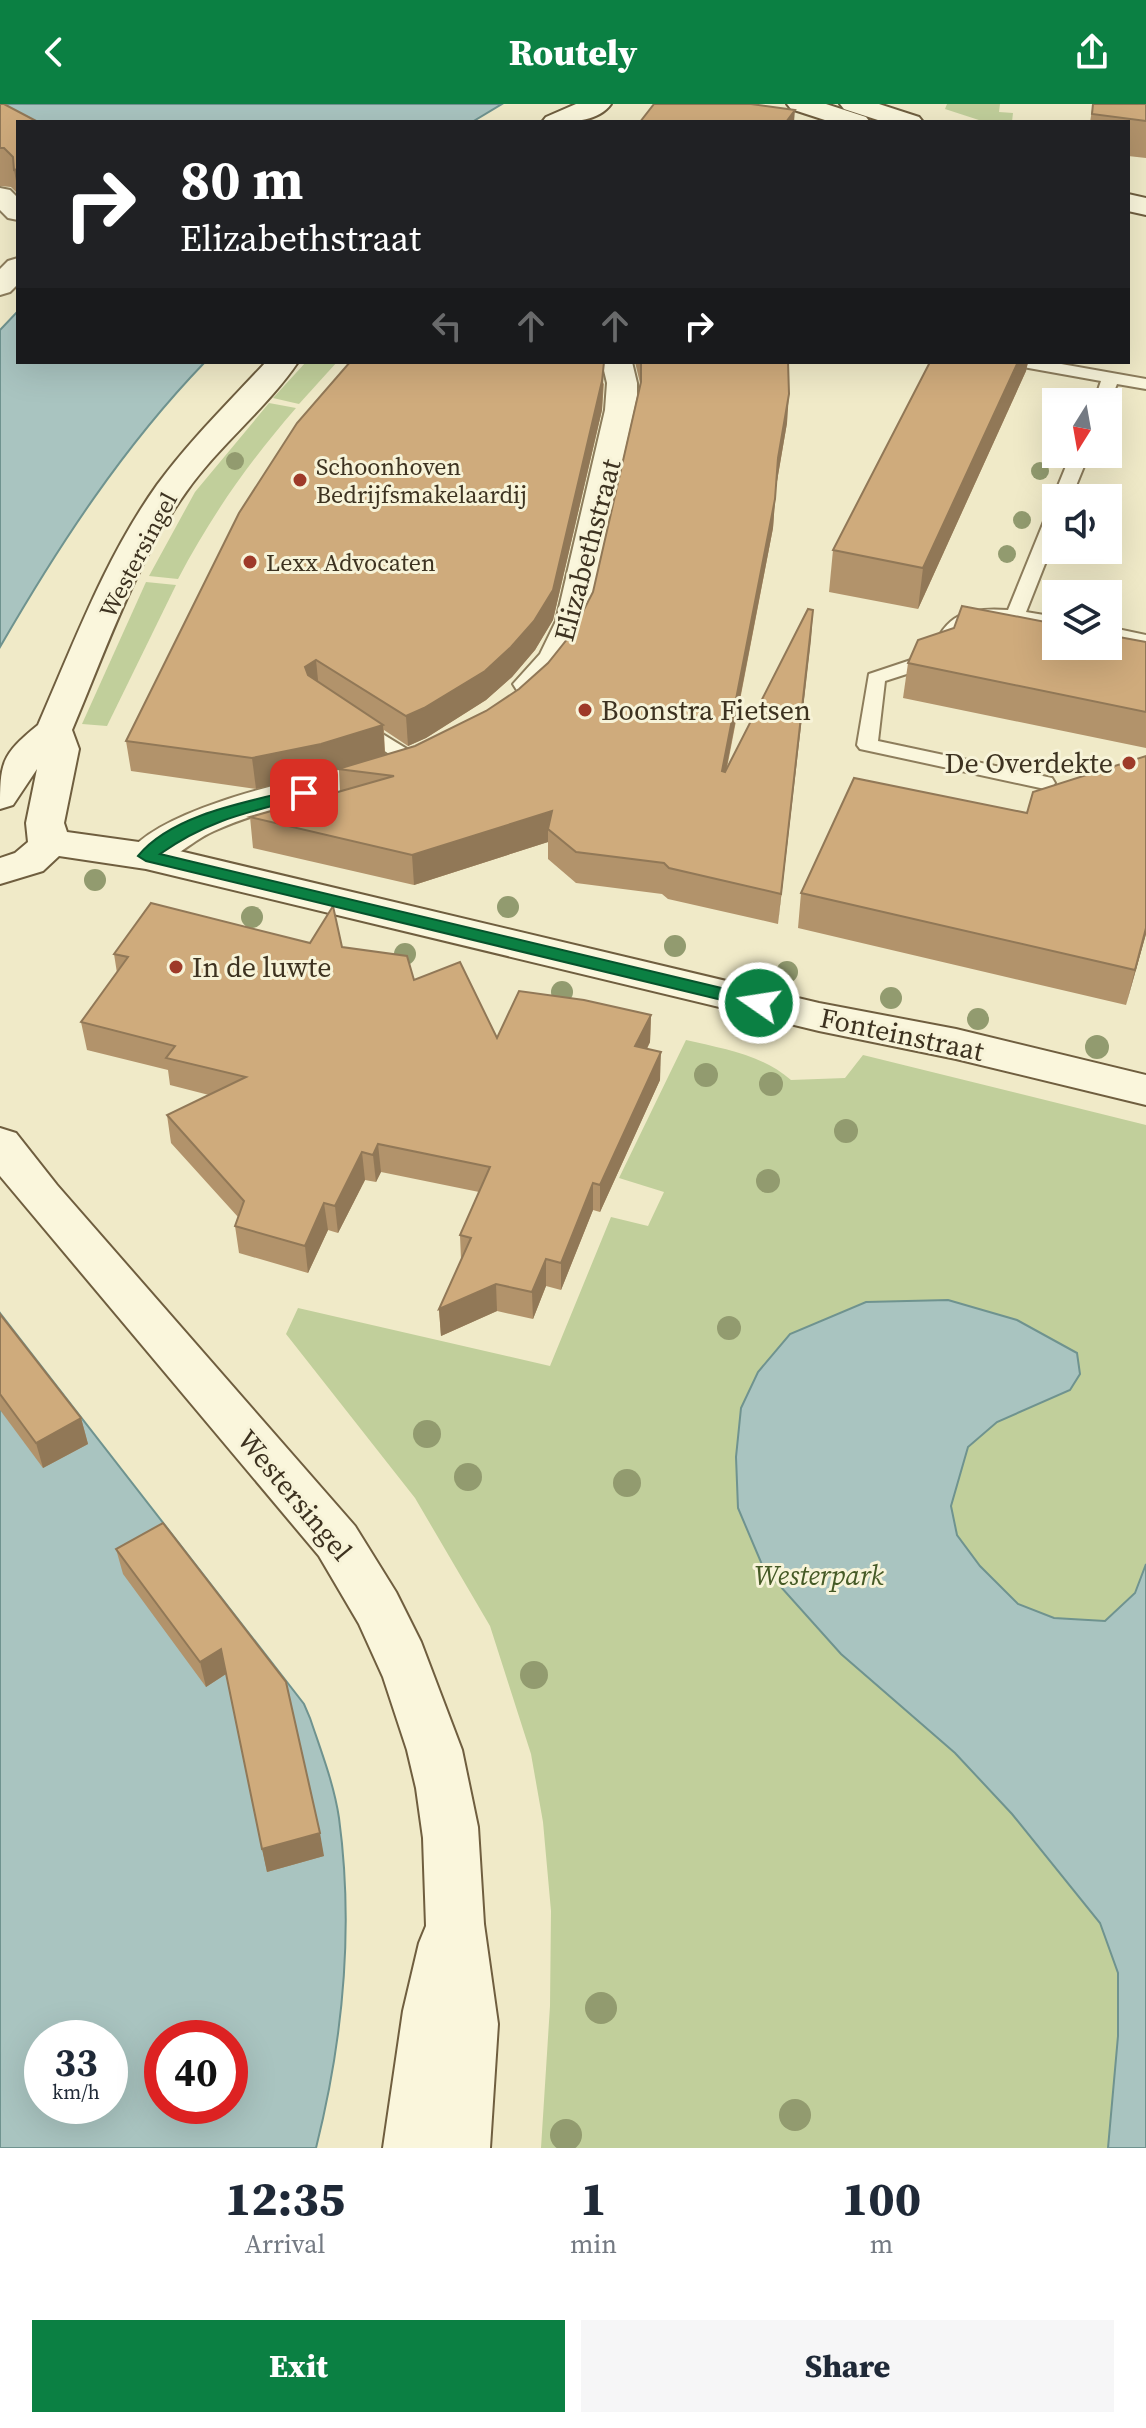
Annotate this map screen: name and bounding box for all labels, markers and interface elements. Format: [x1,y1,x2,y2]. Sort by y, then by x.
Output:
text: Routely [509,28,637,77]
icon: back [32,30,76,74]
icon: share [1070,30,1114,74]
text: 80 m [180,141,303,218]
icon: right [48,152,152,256]
text: Elizabethstraat [180,214,421,263]
icon: left [425,304,469,348]
icon: ahead [509,304,553,348]
icon: ahead [593,304,637,348]
icon: right [677,304,721,348]
north arrow [1042,388,1122,468]
map controls [1042,388,1122,660]
place label: Schoonhoven Bedrijfsmakelaardij [316,450,527,511]
street label: Elizabethstraat [544,454,630,645]
marker: Schoonhoven Bedrijfsmakelaardij [291,471,309,489]
button: sound [1042,484,1122,564]
street label: Westersingel [91,487,185,623]
place label: Lexx Advocaten [266,546,436,579]
marker: Lexx Advocaten [241,553,259,571]
button: layers [1042,580,1122,660]
place label: Boonstra Fietsen [601,691,811,729]
marker: Boonstra Fietsen [576,701,594,719]
place label: De Overdekte [945,744,1113,782]
marker: De Overdekte [1120,754,1138,772]
pin [270,759,338,827]
icon: arrive [282,771,326,815]
place label: In de luwte [192,948,331,986]
marker: In de luwte [167,958,185,976]
position arrow [717,961,801,1045]
street label: Fonteinstraat [817,998,988,1070]
street label: Westersingel [229,1421,361,1569]
park label: Westerpark [754,1556,885,1594]
speed limit sign: 40 [144,2020,248,2124]
text: 33 [54,2035,98,2089]
text: km/h [52,2078,100,2106]
text: 12:35 [225,2165,345,2231]
text: 1 [580,2165,607,2231]
text: 100 [842,2165,921,2231]
text: Arrival [245,2226,325,2262]
text: min [570,2226,617,2262]
text: m [870,2226,893,2262]
button: Exit [32,2320,565,2412]
button: Share [581,2320,1114,2412]

